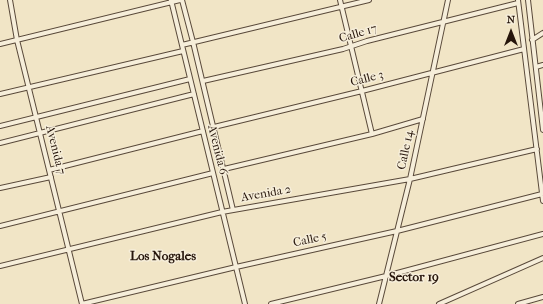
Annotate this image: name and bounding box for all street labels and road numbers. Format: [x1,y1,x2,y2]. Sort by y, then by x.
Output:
street label: Calle 17 [337,22,379,46]
street label: Calle 3 [349,68,385,90]
street label: Avenida 7 [42,124,68,176]
street label: Avenida 6 [204,124,230,176]
street label: Calle 14 [395,129,417,171]
street label: Avenida 2 [240,183,292,205]
street label: Calle 5 [292,229,328,251]

